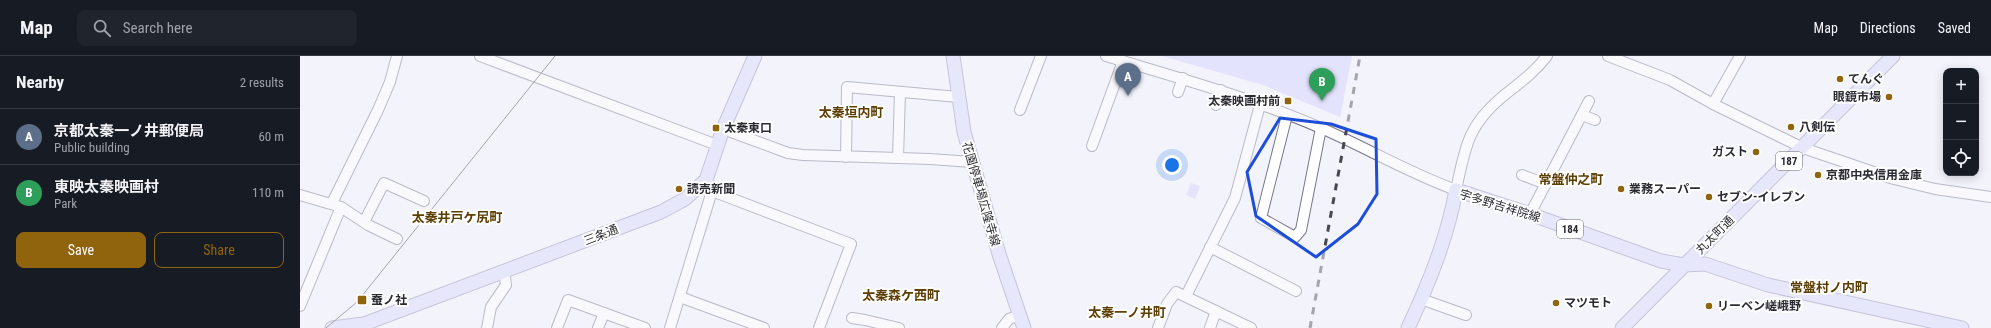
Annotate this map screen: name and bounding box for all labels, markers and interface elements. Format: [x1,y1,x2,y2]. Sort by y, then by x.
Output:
search box [77,10,357,46]
text: Map [20,16,53,39]
icon: search [91,17,113,39]
text: Search here [123,19,193,37]
text: Map [1814,20,1838,36]
text: Directions [1860,20,1916,36]
text: Saved [1938,20,1971,36]
pin: A [1115,63,1141,96]
pin: B [1309,68,1335,101]
map controls [1943,68,1979,176]
button: + [1943,68,1979,104]
text: Nearby [16,72,64,92]
place label: てんぐ [1848,72,1884,86]
marker: てんぐ [1835,74,1845,84]
text: 2 results [240,75,284,90]
place label: 眼鏡市場 [1833,90,1881,104]
marker: 眼鏡市場 [1884,92,1894,102]
place label: 太秦映画村前 [1208,94,1280,108]
marker: 太秦映画村前 [1283,96,1293,106]
button: − [1943,104,1979,140]
district label: 太秦垣内町 [818,105,884,120]
place label: 八剣伝 [1799,120,1835,134]
place label: 太秦東口 [724,121,772,135]
text: 京都太秦一ノ井郵便局 [54,122,204,140]
marker: 八剣伝 [1786,122,1796,132]
marker: 太秦東口 [711,123,721,133]
text: A [25,129,33,144]
text: 60 m [258,129,284,144]
text: Public building [54,140,130,155]
street label: 花園停車場広隆寺線 [959,140,1003,248]
button: locate [1943,140,1979,176]
place label: ガスト [1712,145,1748,159]
marker: ガスト [1751,147,1761,157]
road number: 187 [1776,152,1802,170]
your location [1162,155,1182,175]
place label: 京都中央信用金庫 [1826,168,1922,182]
marker: 京都中央信用金庫 [1813,170,1823,180]
district label: 常盤仲之町 [1538,172,1604,187]
text: 東映太秦映画村 [54,178,159,196]
place label: 読売新聞 [687,182,735,196]
place label: 業務スーパー [1629,182,1701,196]
marker: 読売新聞 [674,184,684,194]
marker: 業務スーパー [1616,184,1626,194]
text: B [25,185,33,200]
text: 110 m [252,185,284,200]
street label: 宇多野吉祥院線 [1458,187,1542,225]
place label: セブン-イレブン [1717,190,1805,204]
marker: セブン-イレブン [1704,192,1714,202]
text: Park [54,196,77,211]
district label: 太秦井戸ケ尻町 [411,210,503,225]
street label: 丸太町通 [1693,213,1737,257]
road number: 184 [1557,220,1583,238]
street label: 三条通 [582,222,620,248]
button: Save [16,232,146,268]
button: Share [154,232,284,268]
district label: 常盤村ノ内町 [1790,280,1868,295]
district label: 太秦森ケ西町 [862,288,940,303]
place label: 蚕ノ社 [371,293,407,307]
marker: 蚕ノ社 [356,294,368,306]
place label: マツモト [1564,296,1612,310]
marker: マツモト [1551,298,1561,308]
place label: リーベン嵯峨野 [1717,299,1801,313]
marker: リーベン嵯峨野 [1704,301,1714,311]
district label: 太秦一ノ井町 [1088,305,1166,320]

